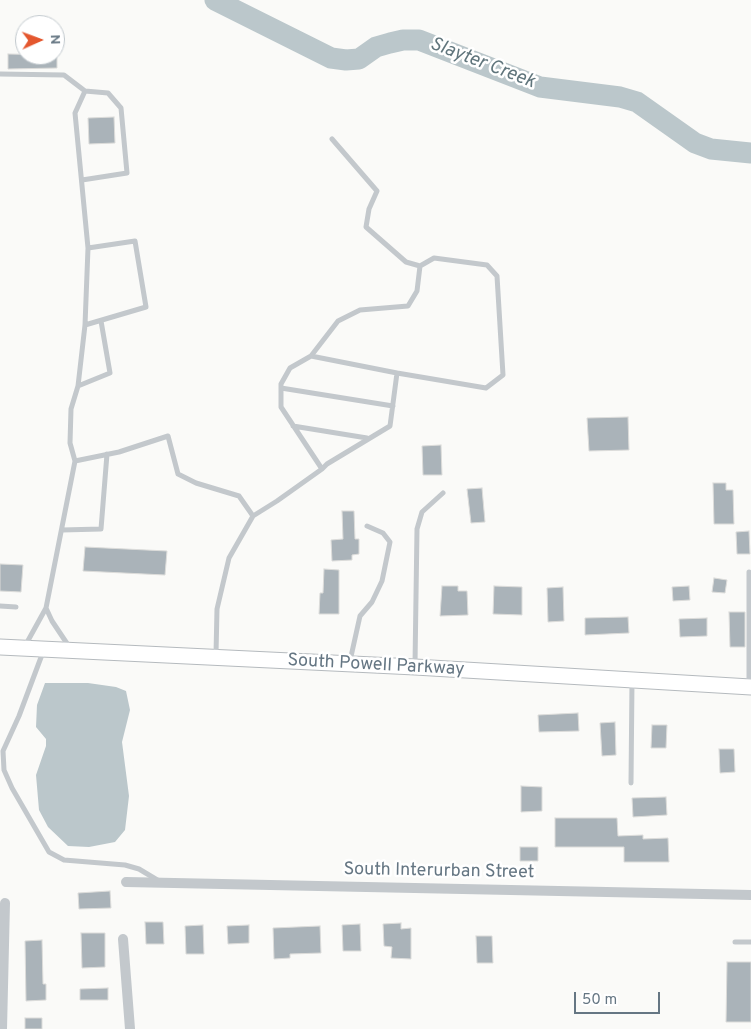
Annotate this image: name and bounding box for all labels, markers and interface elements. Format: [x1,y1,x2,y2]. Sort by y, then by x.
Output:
north arrow [15,15,65,65]
water label: Slayter Creek [426,33,538,95]
text: N [46,34,63,45]
street label: South Powell Parkway [287,651,465,681]
street label: South Interurban Street [343,860,535,884]
scale bar [576,982,662,1014]
text: 50 m [582,991,617,1010]

